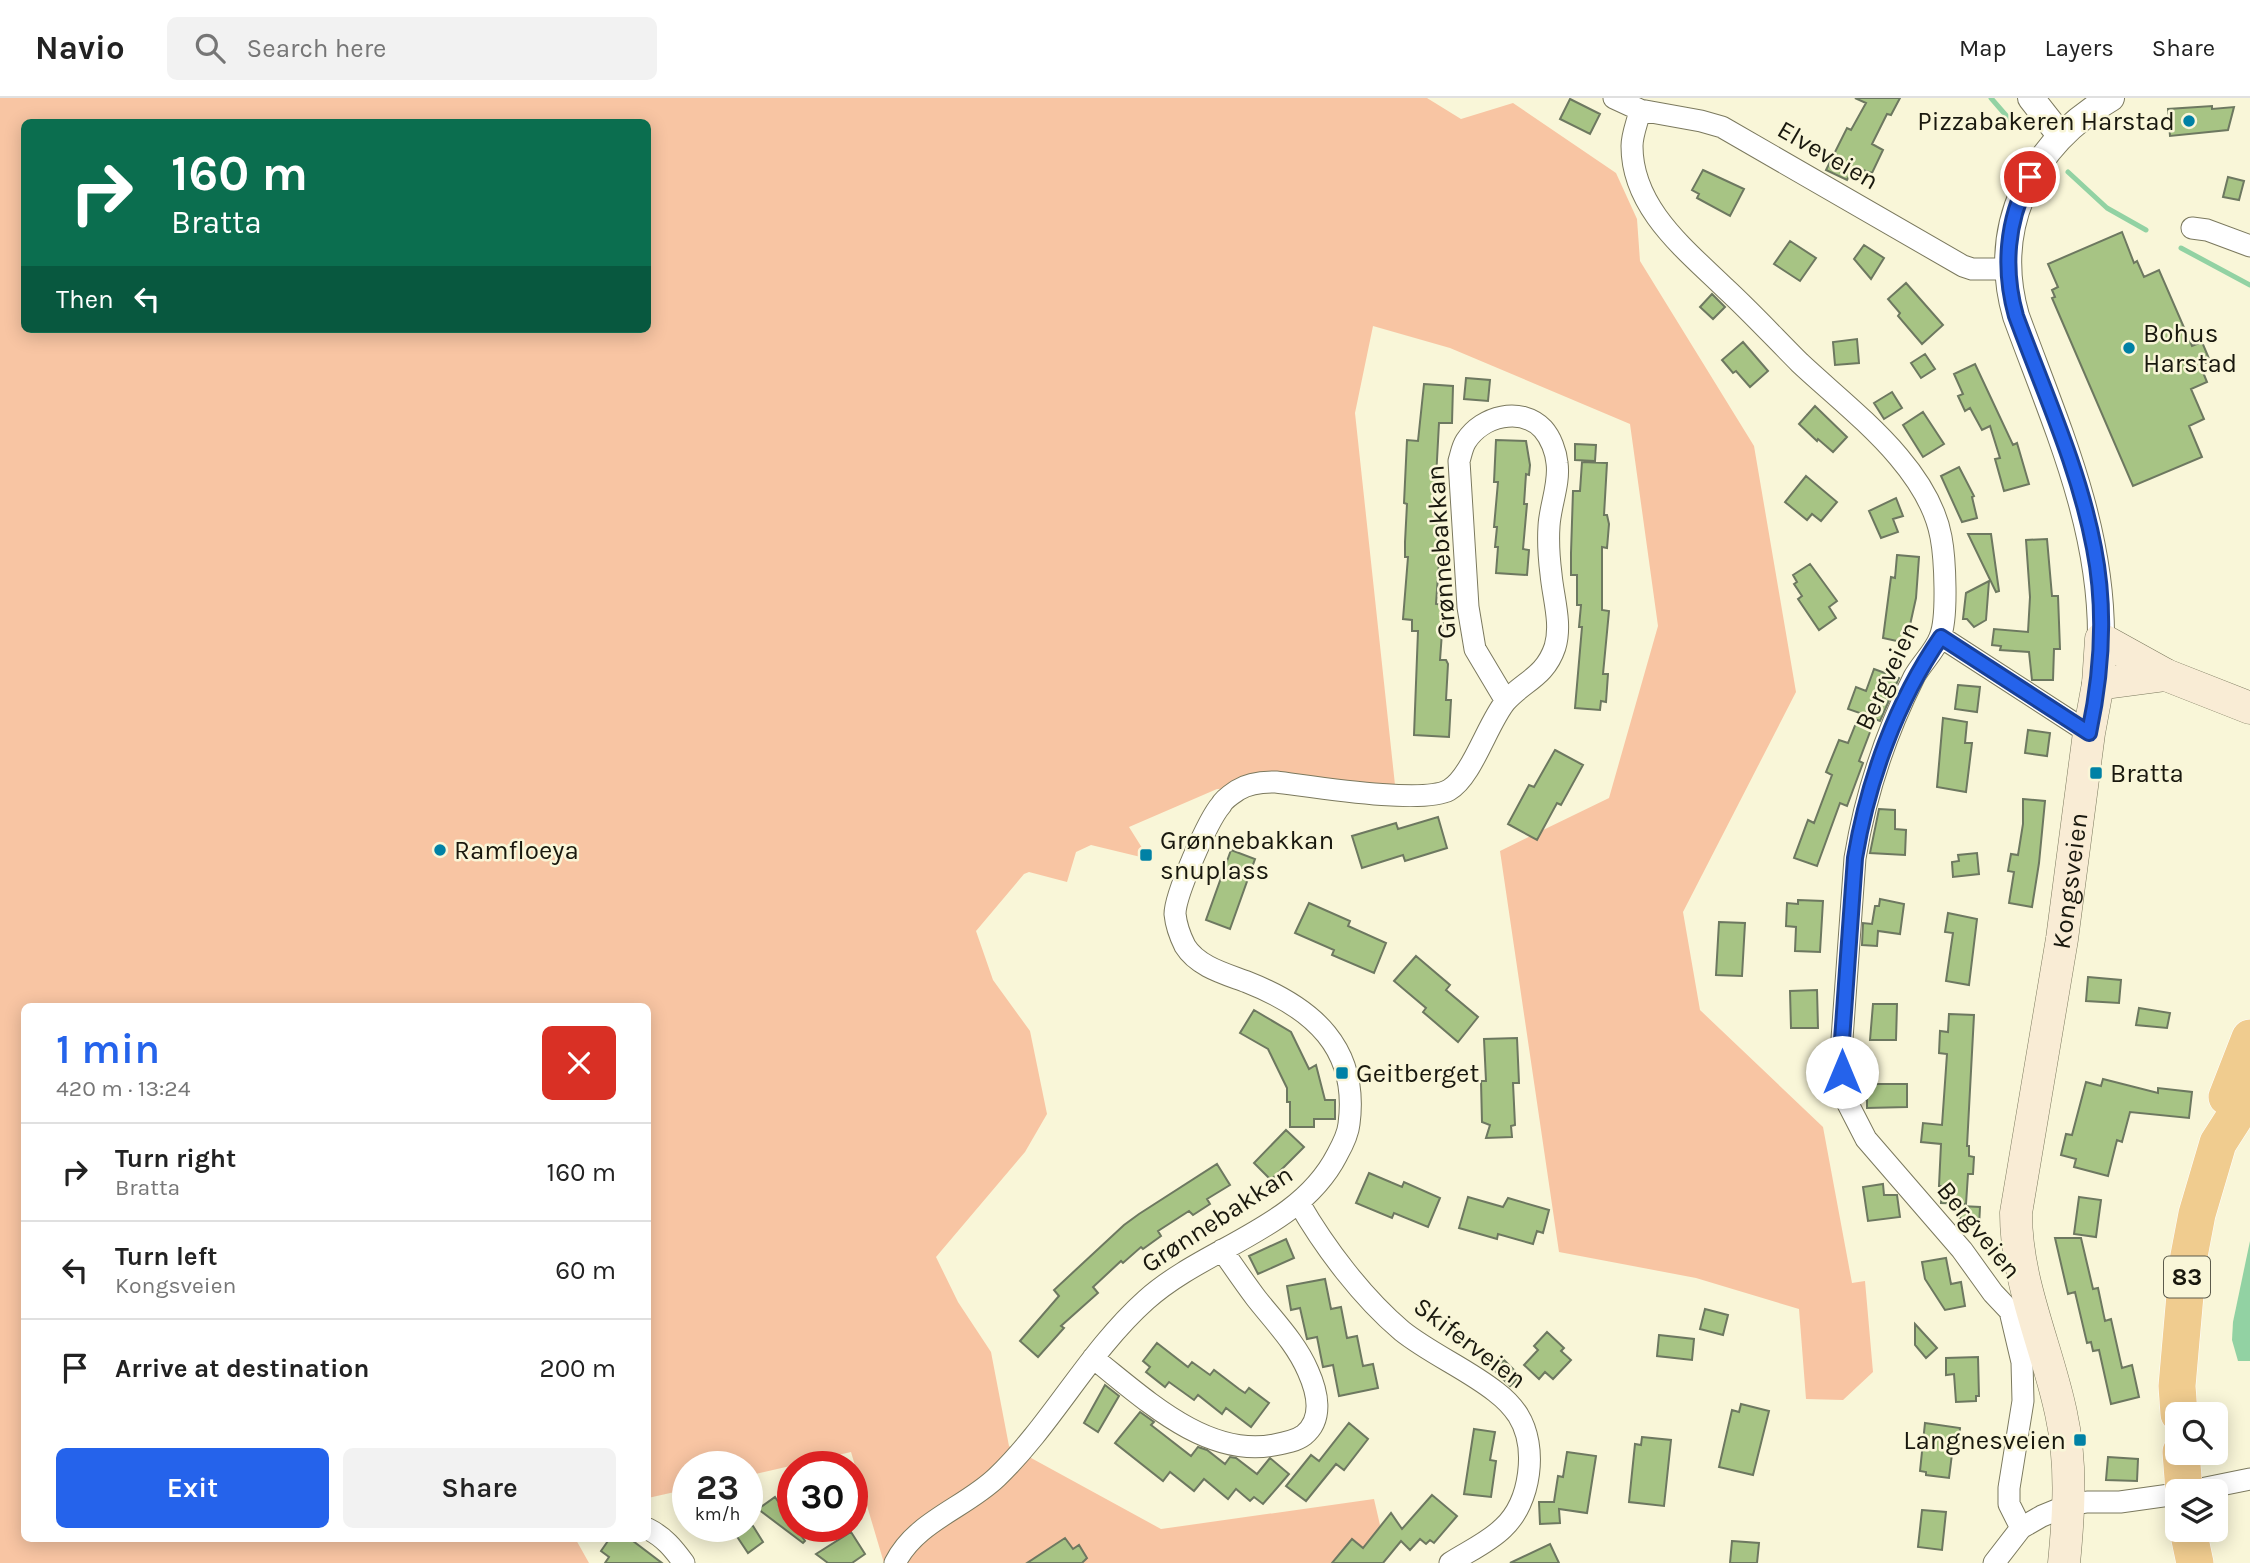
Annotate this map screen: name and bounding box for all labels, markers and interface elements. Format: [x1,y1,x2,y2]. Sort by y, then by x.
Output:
search box [167,17,657,80]
text: Navio [35,29,125,67]
icon: search [191,29,229,67]
text: Search here [247,33,386,64]
text: Map [1959,34,2007,62]
text: Layers [2045,34,2114,62]
text: Share [2152,34,2215,62]
place label: Pizzabakeren Harstad [1917,106,2175,137]
marker: Pizzabakeren Harstad [2181,113,2197,129]
street label: Elveveien [1772,114,1884,196]
text: 160 m [171,145,308,202]
icon: right [56,147,147,238]
pin [2000,147,2060,207]
icon: arrive [2011,158,2049,196]
text: Bratta [171,204,262,241]
icon: left [128,280,166,318]
text: Then [56,284,114,315]
place label: Bohus Harstad [2143,318,2237,379]
marker: Bohus Harstad [2121,340,2137,356]
street label: Grønnebakkan [1419,464,1463,640]
street label: Bergveien [1848,617,1926,735]
place label: Bratta [2110,758,2184,789]
marker: Bratta [2088,765,2104,781]
street label: Kongsveien [2045,811,2094,951]
place label: Grønnebakkan snuplass [1160,825,1334,886]
place label: Ramfloeya [454,835,579,866]
marker: Ramfloeya [432,842,448,858]
marker: Grønnebakkan snuplass [1138,847,1154,863]
text: 1 min [56,1024,160,1074]
button: close [542,1026,616,1100]
position arrow [1805,1035,1879,1109]
place label: Geitberget [1356,1058,1479,1089]
marker: Geitberget [1334,1065,1350,1081]
text: 420 m · 13:24 [56,1075,191,1102]
text: Turn right [115,1143,236,1174]
icon: right [56,1153,94,1191]
text: 160 m [547,1157,616,1188]
street label: Grønnebakkan [1136,1159,1298,1279]
text: Bratta [115,1174,180,1201]
street label: Bergveien [1930,1175,2028,1285]
text: Turn left [115,1241,217,1272]
icon: left [56,1251,94,1289]
text: 60 m [555,1255,616,1286]
road number: 83 [2164,1256,2210,1297]
text: Kongsveien [115,1272,236,1299]
street label: Skiferveien [1408,1291,1532,1395]
icon: arrive [56,1349,94,1387]
text: Arrive at destination [115,1353,369,1384]
text: 200 m [540,1353,616,1384]
map controls [2165,1402,2228,1542]
button: search [2165,1402,2228,1465]
place label: Langnesveien [1903,1425,2066,1456]
marker: Langnesveien [2072,1432,2088,1448]
button: Exit [56,1448,329,1528]
button: Share [343,1448,616,1528]
speed limit sign: 30 [777,1451,868,1542]
text: 23 [696,1467,739,1508]
button: layers [2165,1479,2228,1542]
text: km/h [695,1503,740,1525]

